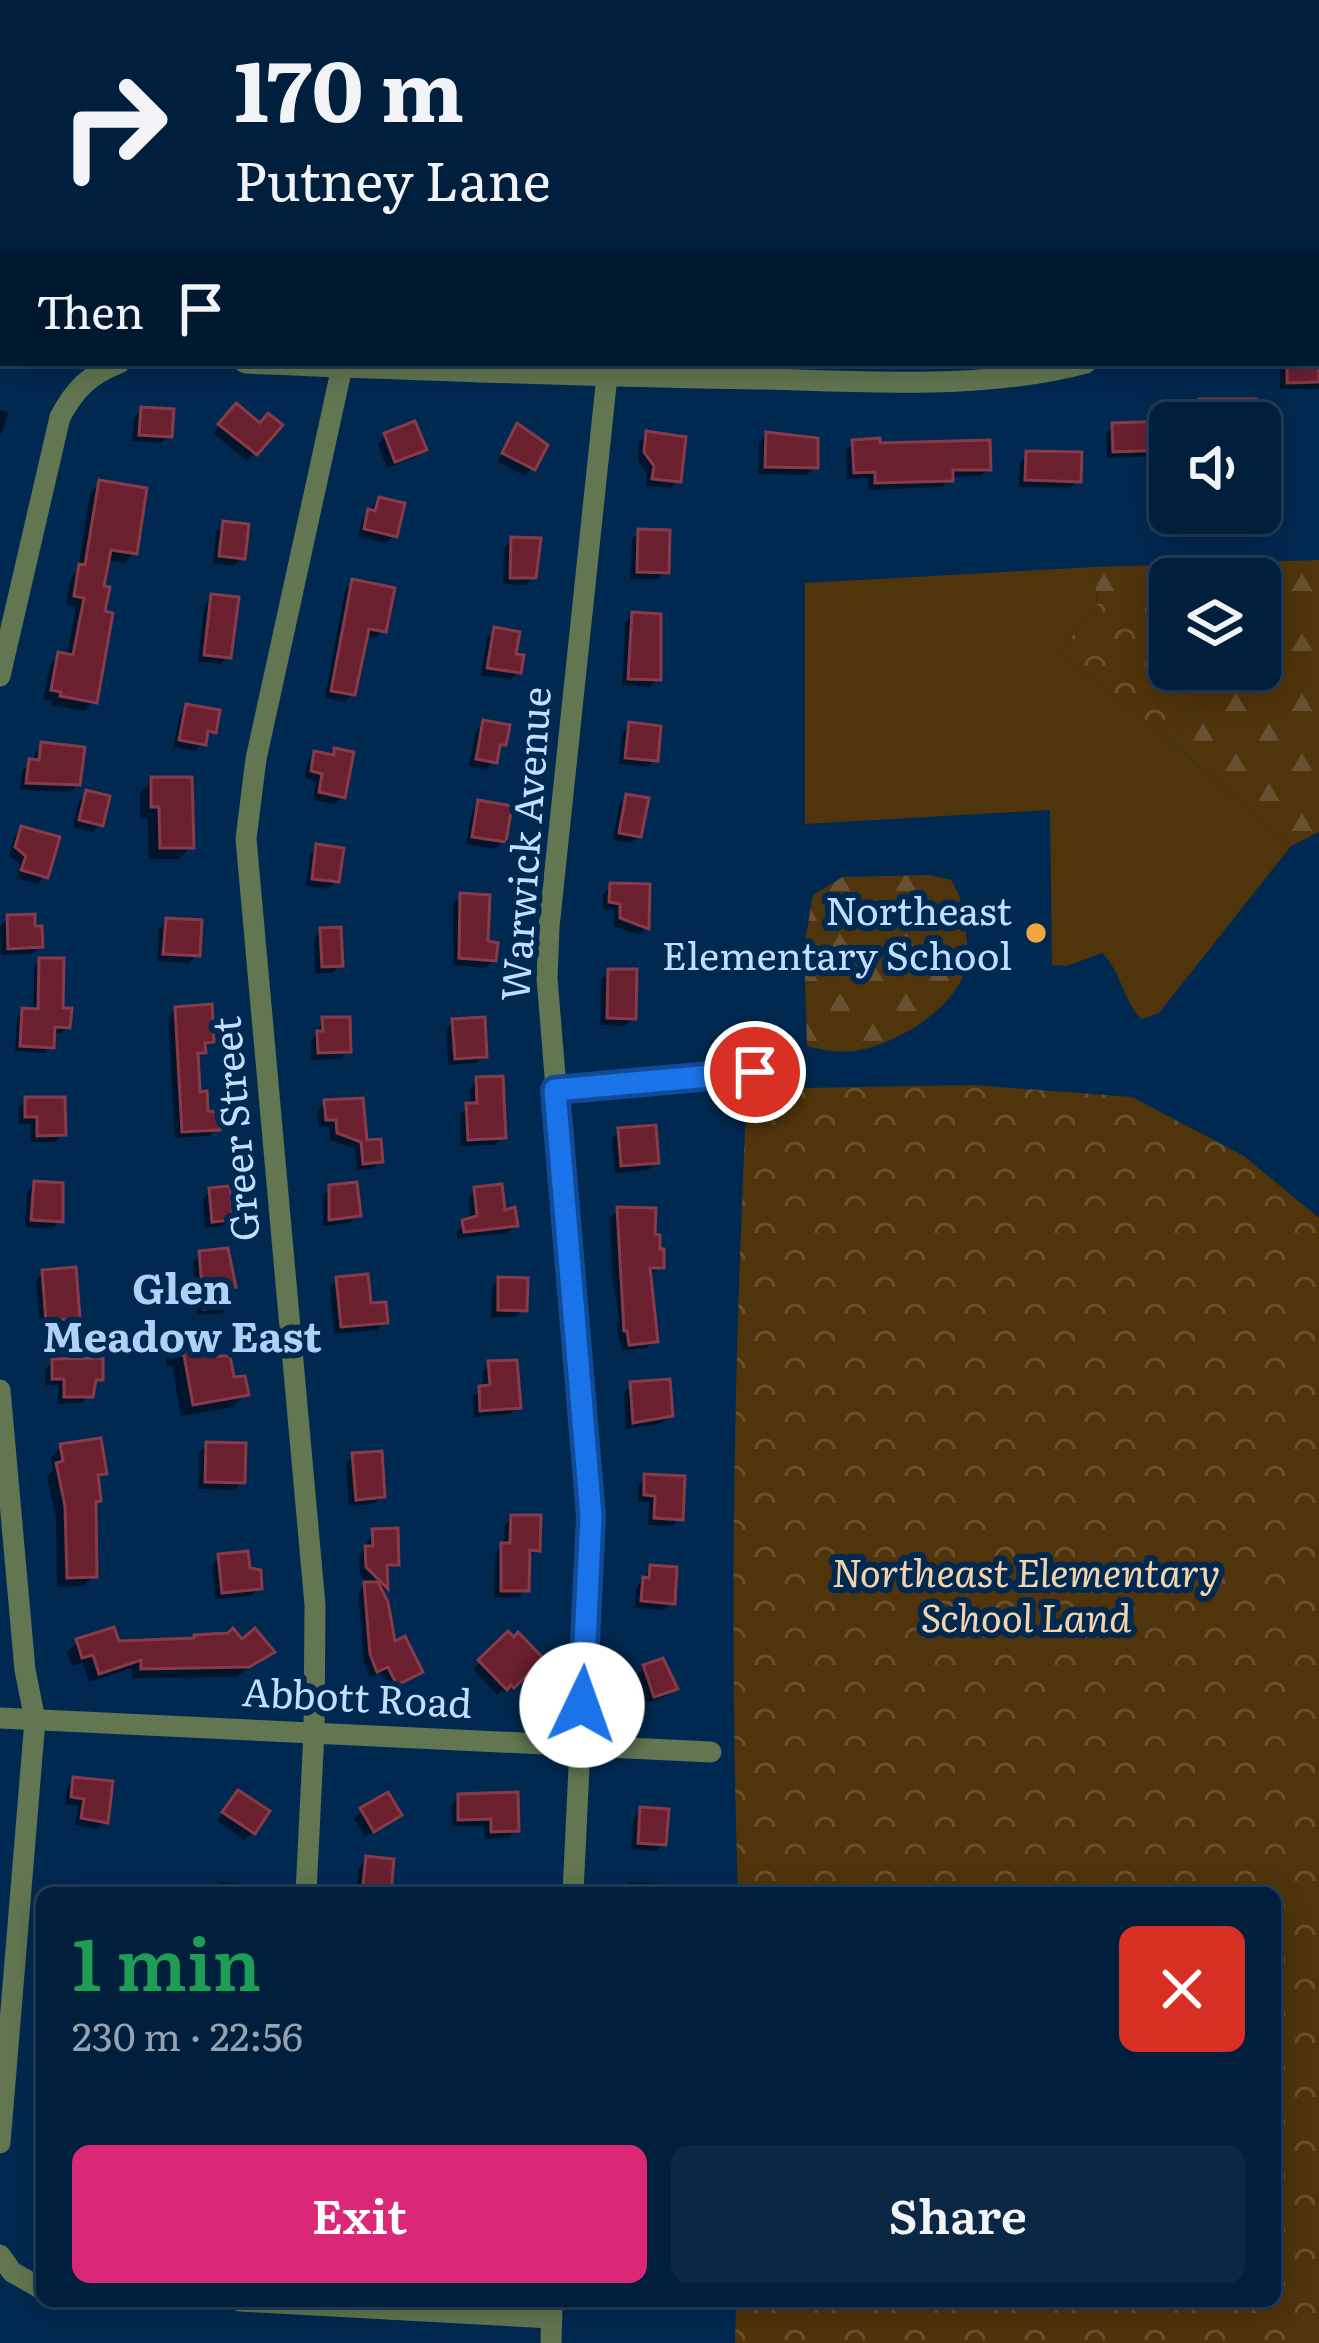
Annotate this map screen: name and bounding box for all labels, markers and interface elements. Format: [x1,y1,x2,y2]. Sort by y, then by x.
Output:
text: 170 m [234,23,464,148]
icon: right [36,48,192,204]
text: Putney Lane [234,137,551,218]
text: Then [36,276,144,343]
icon: arrive [168,276,234,342]
map controls [1149,402,1281,690]
button: sound [1149,402,1281,534]
button: layers [1149,558,1281,690]
street label: Warwick Avenue [483,685,563,1003]
place label: Northeast Elementary School [662,879,1012,982]
marker: Northeast Elementary School [1023,920,1049,946]
street label: Greer Street [194,1014,272,1244]
pin [704,1021,806,1123]
icon: arrive [722,1039,788,1105]
district label: Glen Meadow East [42,1255,322,1365]
park label: Northeast Elementary School Land [832,1541,1220,1644]
position arrow [519,1642,645,1768]
street label: Abbott Road [241,1660,474,1730]
text: 1 min [72,1906,261,2013]
button: close [1119,1926,1245,2052]
text: 230 m · 22:56 [72,2005,303,2063]
button: Exit [72,2145,647,2283]
button: Share [671,2145,1245,2283]

